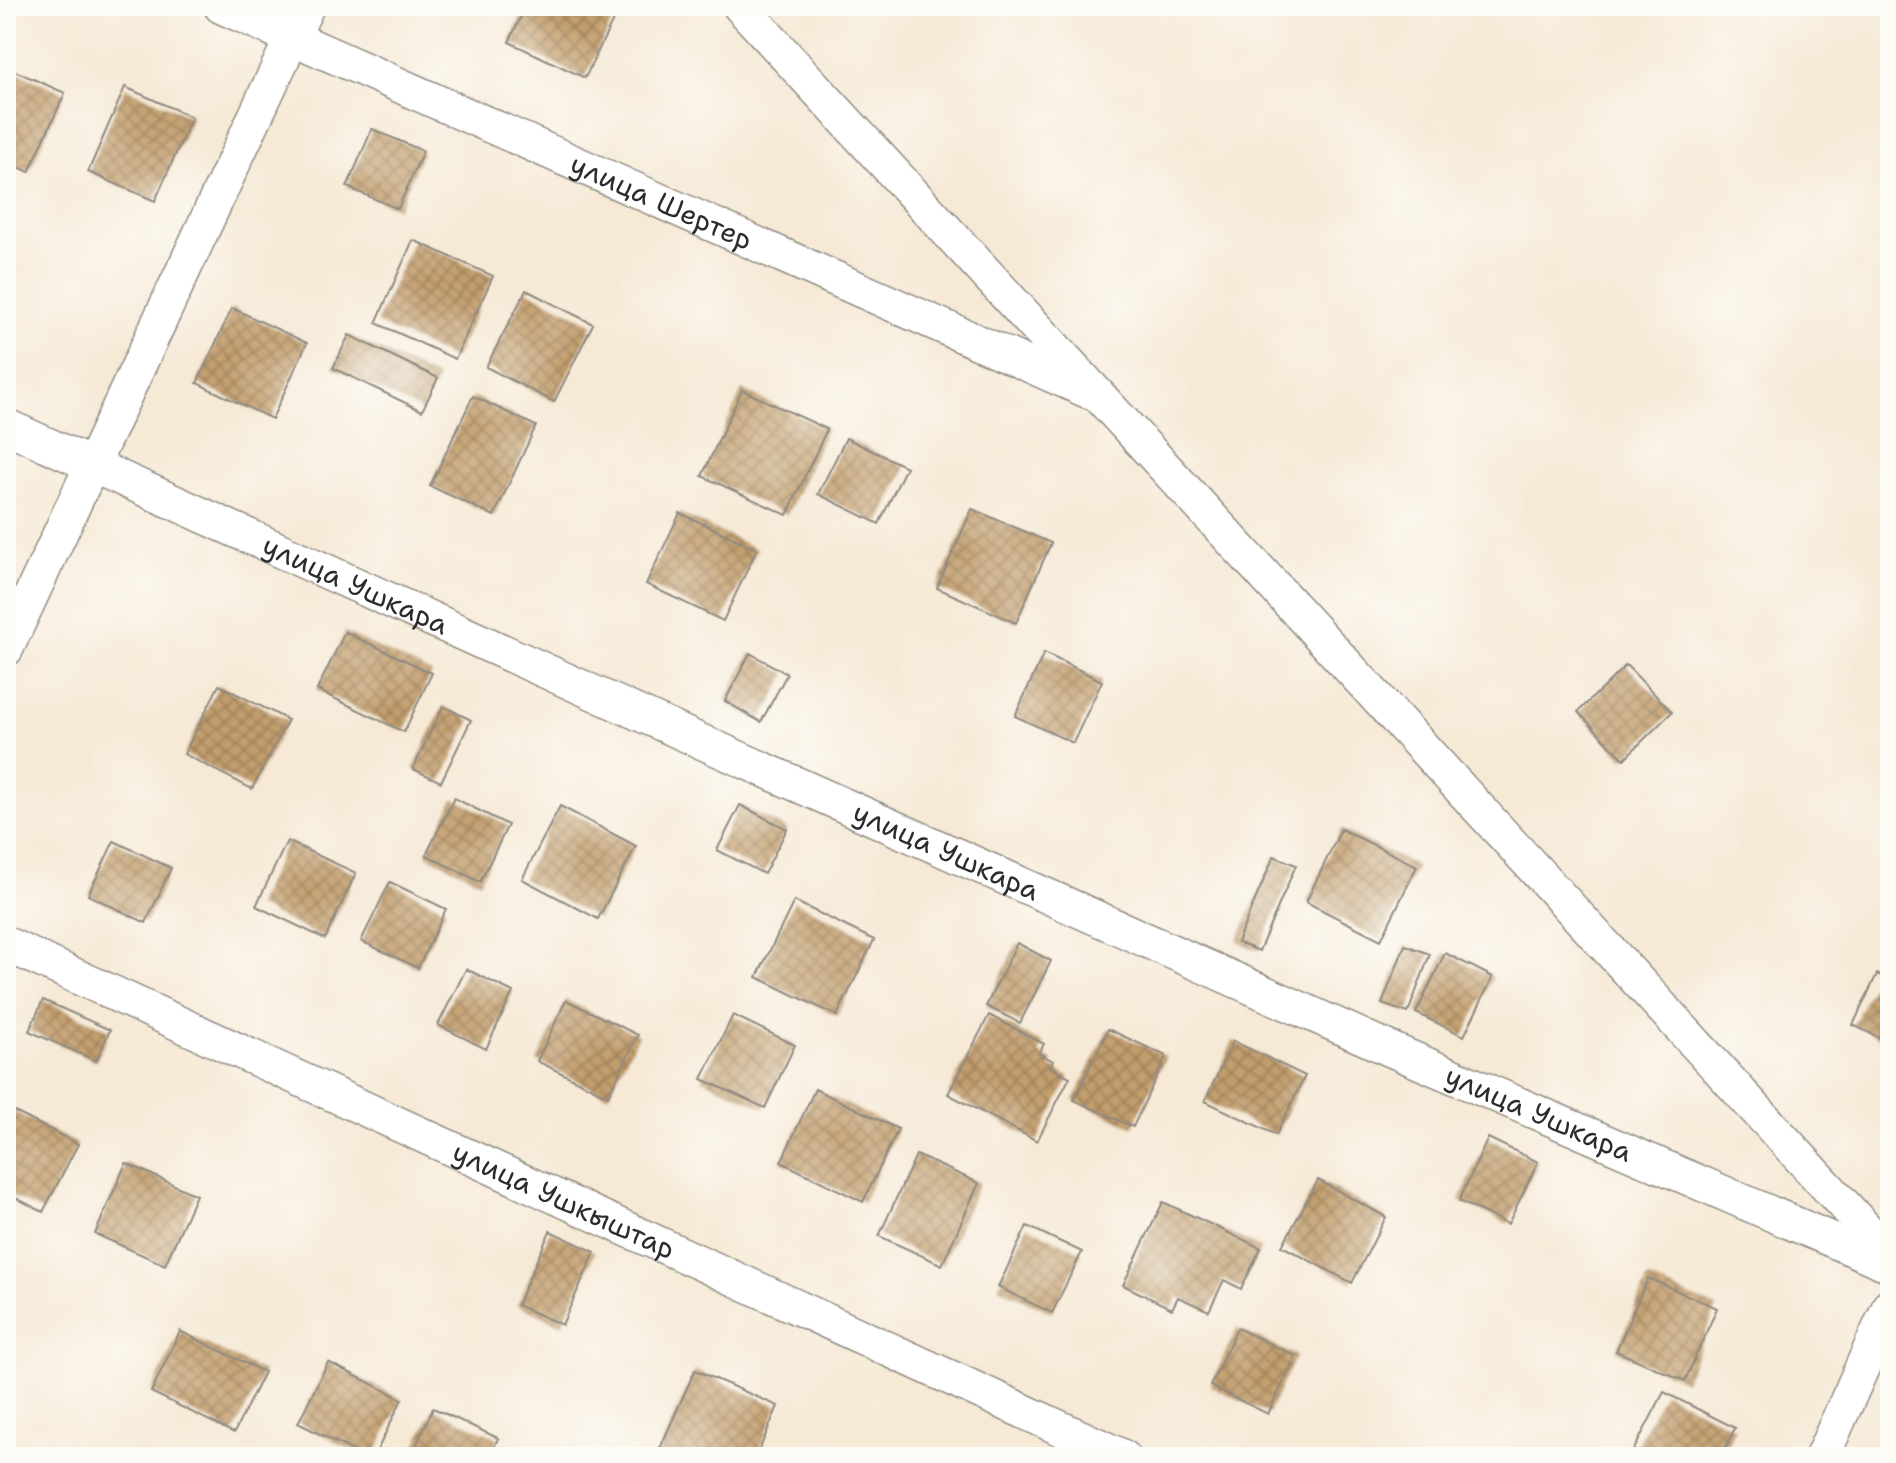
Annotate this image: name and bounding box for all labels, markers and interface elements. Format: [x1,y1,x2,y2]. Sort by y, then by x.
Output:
street label: улица Шертер [564,145,759,259]
street label: улица Ушкара [256,526,455,643]
street label: улица Ушкара [847,793,1046,909]
street label: улица Ушкара [1439,1056,1639,1171]
street label: улица Ушкыштар [447,1133,681,1268]

